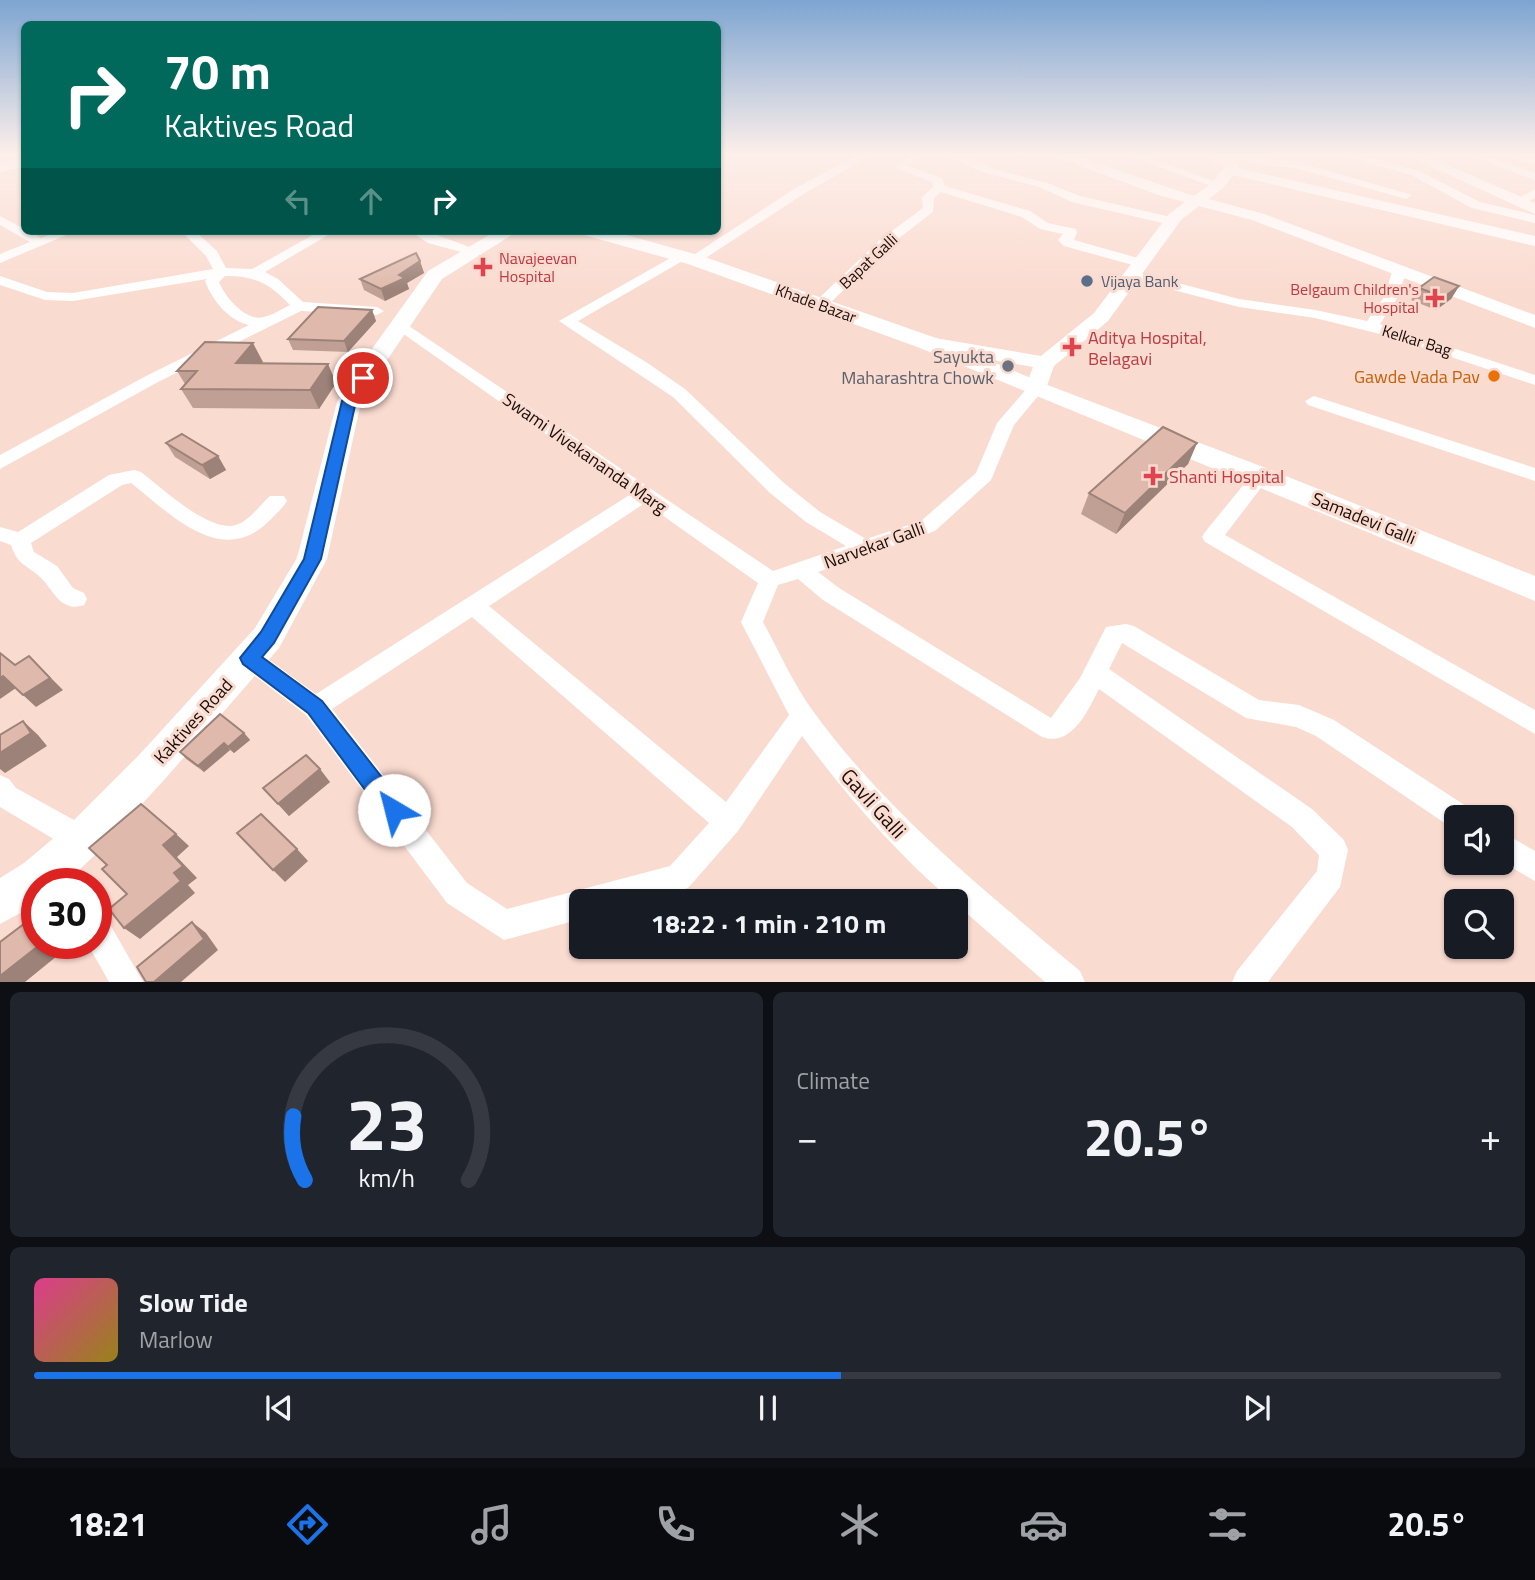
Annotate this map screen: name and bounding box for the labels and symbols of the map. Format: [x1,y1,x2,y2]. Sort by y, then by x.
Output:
street label: Bapat Galli [833,228,903,294]
place label: Navajeevan Hospital [499,246,577,288]
marker: Navajeevan Hospital [473,257,493,277]
place label: Vijaya Bank [1101,269,1179,293]
marker: Vijaya Bank [1079,273,1095,289]
street label: Khade Bazar [772,277,860,329]
place label: Belgaum Children's Hospital [1290,277,1419,319]
marker: Belgaum Children's Hospital [1425,288,1445,308]
street label: Kelkar Bag [1379,318,1455,362]
place label: Aditya Hospital, Belagavi [1088,324,1207,372]
marker: Aditya Hospital, Belagavi [1062,337,1082,357]
place label: Sayukta Maharashtra Chowk [841,343,994,391]
pin [333,348,393,408]
marker: Sayukta Maharashtra Chowk [1000,358,1016,374]
place label: Gawde Vada Pav [1354,363,1480,390]
marker: Gawde Vada Pav [1486,368,1502,384]
street label: Swami Vivekananda Marg [497,386,673,520]
place label: Shanti Hospital [1169,463,1284,490]
marker: Shanti Hospital [1143,466,1163,486]
street label: Samadevi Galli [1308,485,1420,551]
street label: Narvekar Galli [820,514,928,576]
street label: Kaktives Road [147,672,239,770]
street label: Gavli Galli [834,761,914,845]
position arrow [357,773,431,847]
speed limit sign: 30 [21,868,112,959]

